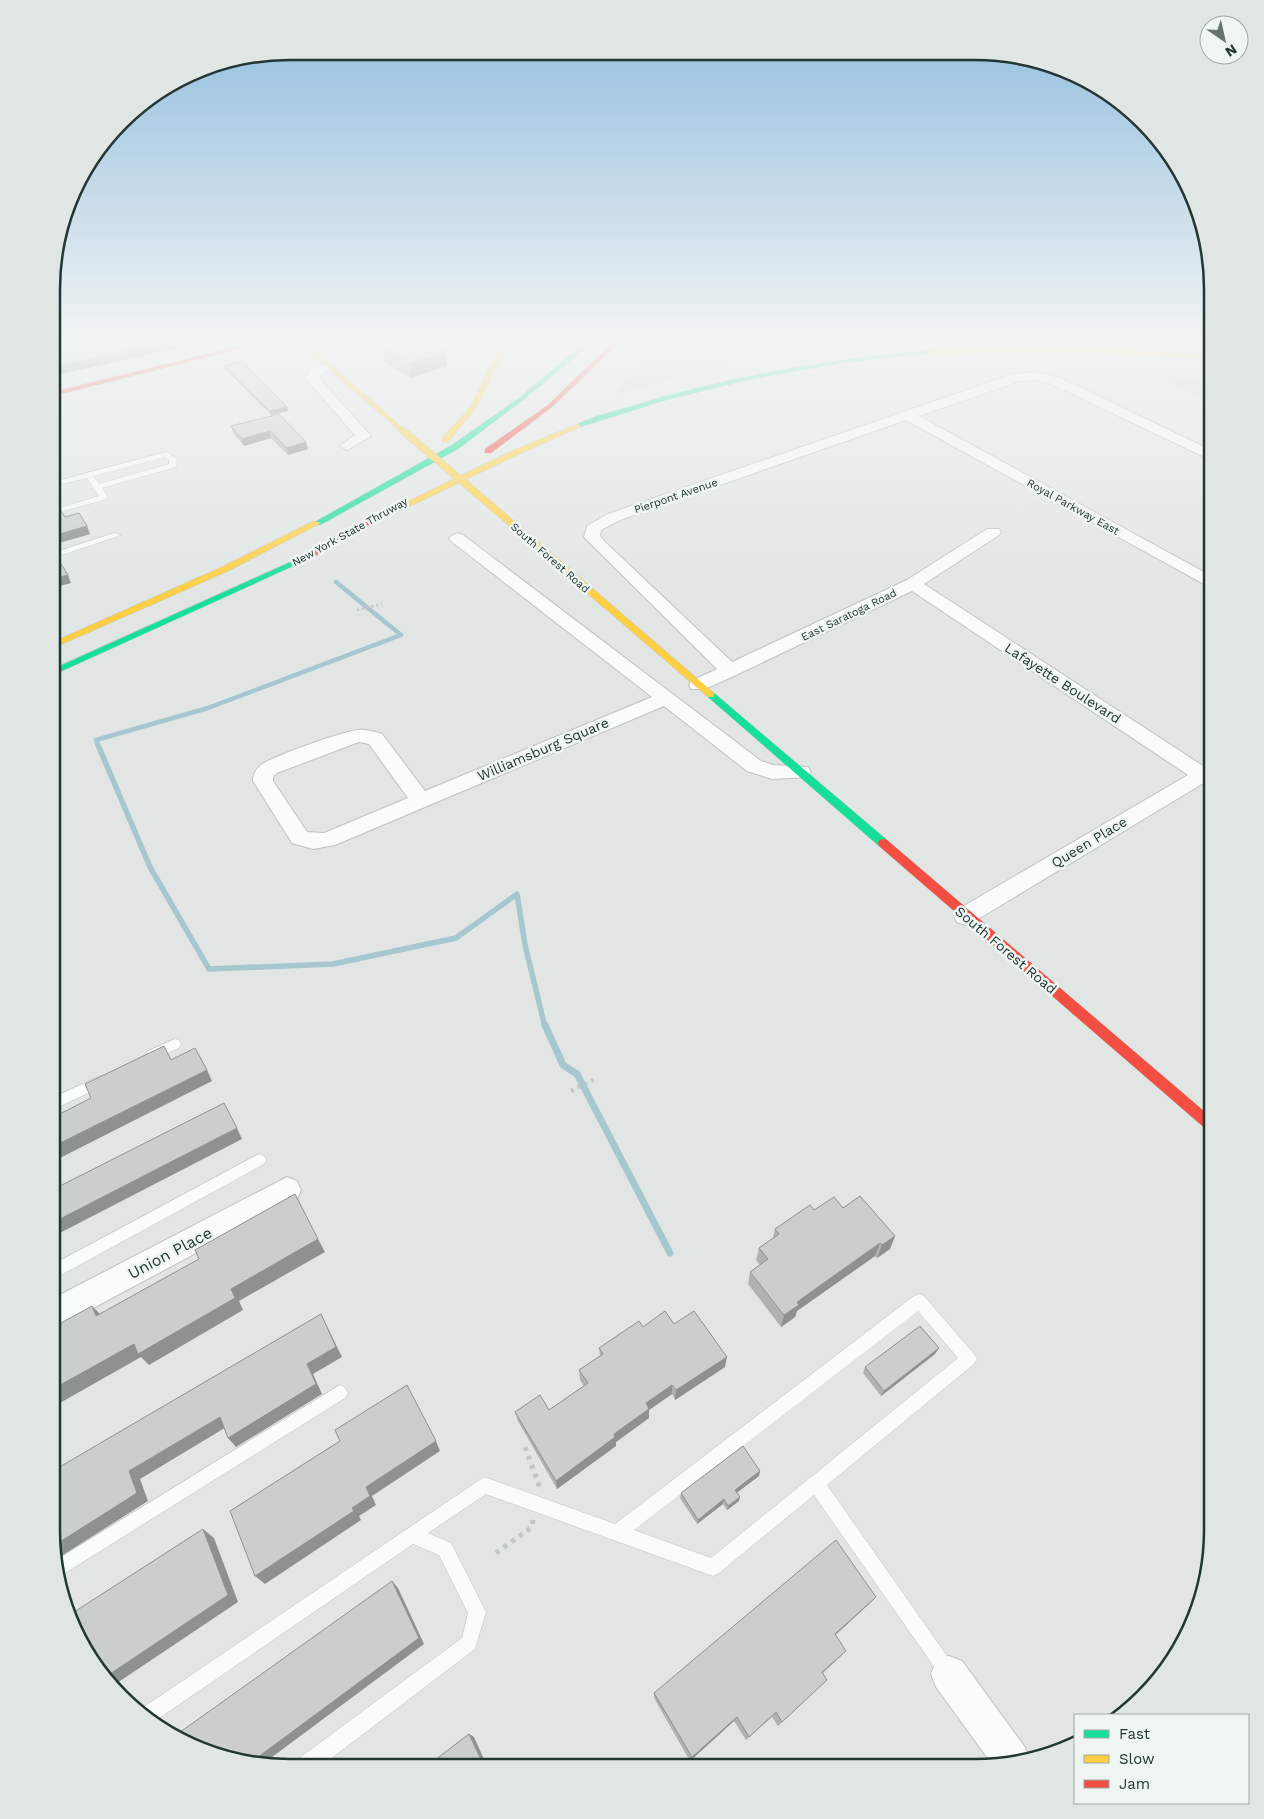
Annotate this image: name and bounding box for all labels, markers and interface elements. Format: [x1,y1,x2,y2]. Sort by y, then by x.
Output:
north arrow [1199,15,1249,65]
text: N [1222,41,1240,60]
street label: Pierpont Avenue [633,476,719,516]
street label: Royal Parkway East [1025,476,1122,538]
street label: New York State Thruway [290,495,410,569]
street label: South Forest Road [508,520,592,596]
street label: East Saratoga Road [799,586,899,644]
street label: Lafayette Boulevard [1002,639,1124,727]
street label: Williamsburg Square [475,714,611,784]
street label: Queen Place [1048,813,1130,871]
street label: South Forest Road [952,903,1060,997]
street label: Union Place [125,1223,215,1283]
legend [1074,1714,1249,1804]
text: Fast [1119,1725,1151,1743]
text: Slow [1119,1750,1155,1768]
text: Jam [1119,1775,1150,1793]

